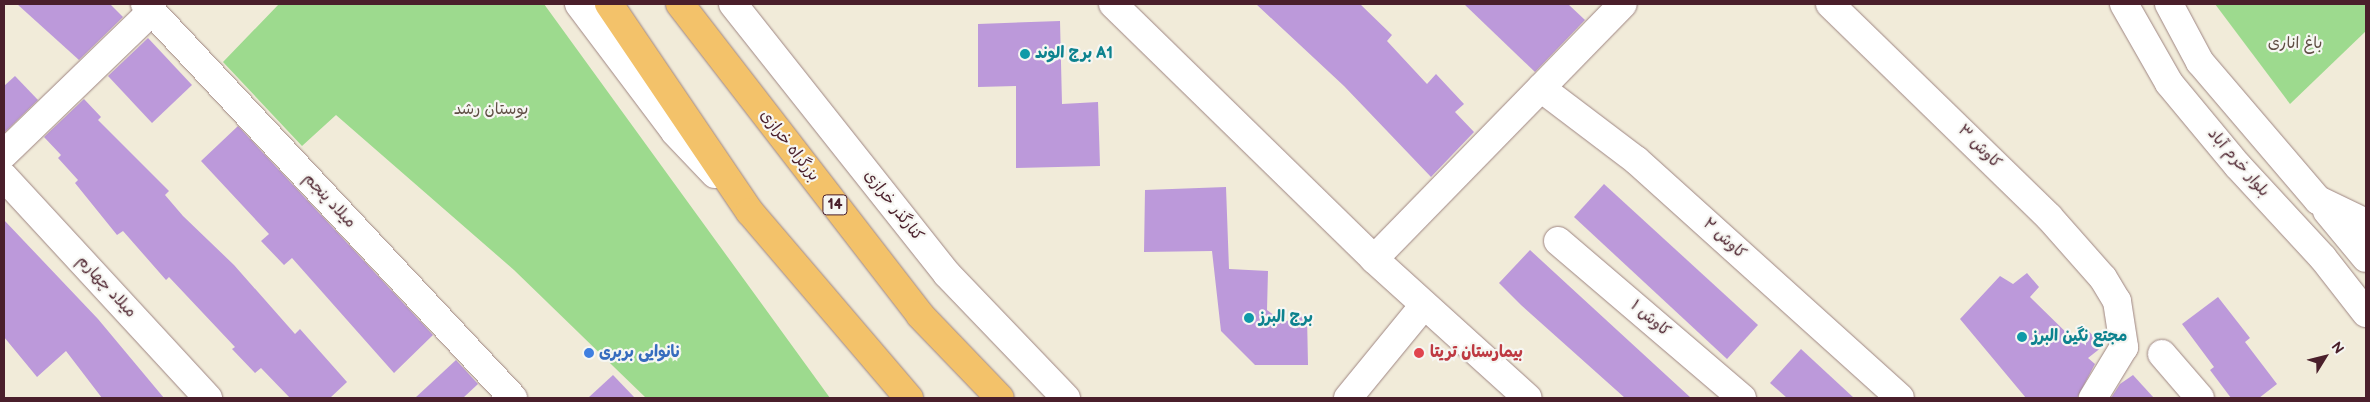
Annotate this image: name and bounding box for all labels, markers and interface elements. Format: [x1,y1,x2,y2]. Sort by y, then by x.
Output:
park label: باغ اناری [2268,34,2322,54]
place label: برج الوند A1 [1035,44,1113,64]
marker: برج الوند A1 [1019,48,1031,60]
park label: بوستان رشد [454,100,528,120]
street label: بزرگراه خرازی [755,107,823,185]
street label: کاوش ۳ [1953,121,2005,173]
street label: بلوار خرم آباد [2203,125,2273,201]
street label: کنارگذر خرازی [859,167,927,245]
street label: میلاد پنجم [299,169,359,233]
road number: 14 [821,192,849,218]
street label: کاوش ۲ [1698,215,1750,263]
street label: میلاد چهارم [72,252,140,322]
street label: کاوش ۱ [1626,297,1674,341]
place label: برج البرز [1259,308,1313,328]
marker: برج البرز [1243,312,1255,324]
place label: مجتع نگین البرز [2032,327,2127,347]
marker: مجتع نگین البرز [2016,331,2028,343]
north arrow [2300,332,2350,382]
text: N [2328,339,2348,357]
place label: نانوایی بربری [599,343,681,363]
place label: بیمارستان تریتا [1430,343,1523,363]
marker: بیمارستان تریتا [1412,346,1426,360]
marker: نانوایی بربری [583,347,595,359]

